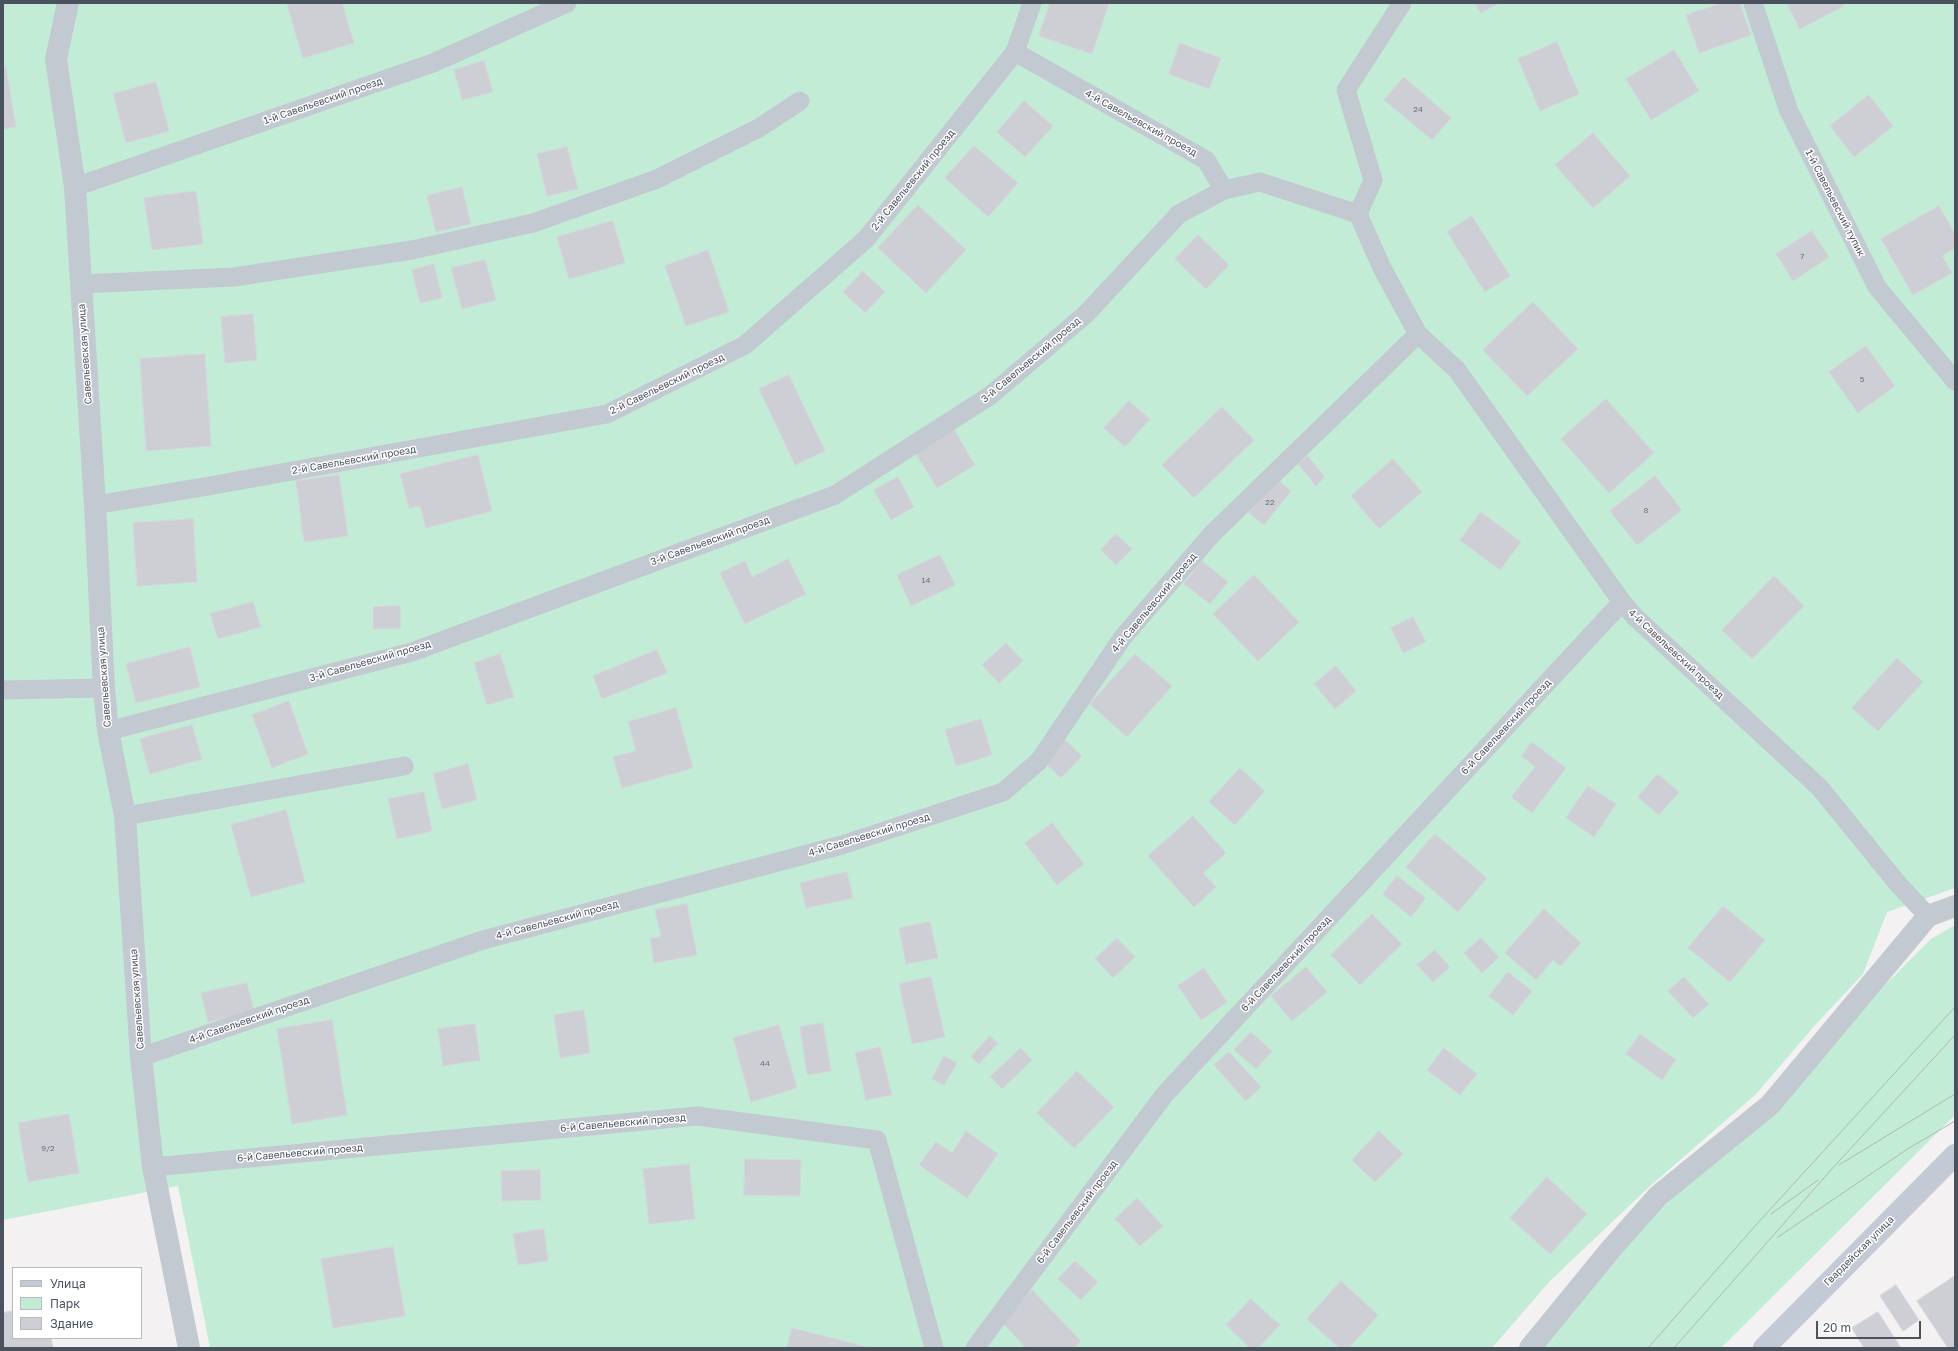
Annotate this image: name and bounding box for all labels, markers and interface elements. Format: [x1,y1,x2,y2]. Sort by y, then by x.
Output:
street label: 1-й Савельевский проезд [262,75,384,127]
street label: 4-й Савельевский проезд [1083,87,1199,159]
house number: 24 [1413,104,1423,114]
street label: 2-й Савельевский проезд [869,127,957,233]
street label: 1-й Савельевский тупик [1803,148,1867,258]
house number: 7 [1800,251,1804,261]
street label: Савельевская улица [76,303,94,405]
street label: 3-й Савельевский проезд [979,315,1083,405]
street label: 2-й Савельевский проезд [608,351,726,417]
house number: 5 [1860,374,1864,384]
street label: 2-й Савельевский проезд [291,443,417,477]
house number: 22 [1265,497,1275,507]
house number: 8 [1644,505,1648,515]
street label: 3-й Савельевский проезд [649,514,771,568]
street label: 4-й Савельевский проезд [1109,551,1199,655]
house number: 14 [922,575,930,585]
street label: 4-й Савельевский проезд [1626,607,1726,701]
street label: Савельевская улица [95,626,113,728]
street label: 3-й Савельевский проезд [308,638,432,684]
street label: 6-й Савельевский проезд [1459,677,1553,777]
street label: 4-й Савельевский проезд [807,811,931,859]
street label: 4-й Савельевский проезд [495,898,619,942]
street label: 6-й Савельевский проезд [1239,914,1333,1014]
street label: Савельевская улица [128,948,146,1050]
street label: 4-й Савельевский проезд [187,994,311,1046]
house number: 44 [760,1058,770,1068]
street label: 6-й Савельевский проезд [560,1112,686,1134]
street label: 6-й Савельевский проезд [237,1142,363,1164]
house number: 9/2 [41,1143,55,1153]
street label: 6-й Савельевский проезд [1034,1158,1120,1266]
street label: Гвардейская улица [1822,1214,1896,1288]
legend [12,1267,142,1339]
text: Улица [50,1276,86,1291]
text: Парк [50,1296,80,1311]
scale bar [1818,1313,1923,1339]
text: Здание [50,1316,93,1331]
text: 20 m [1823,1320,1851,1335]

